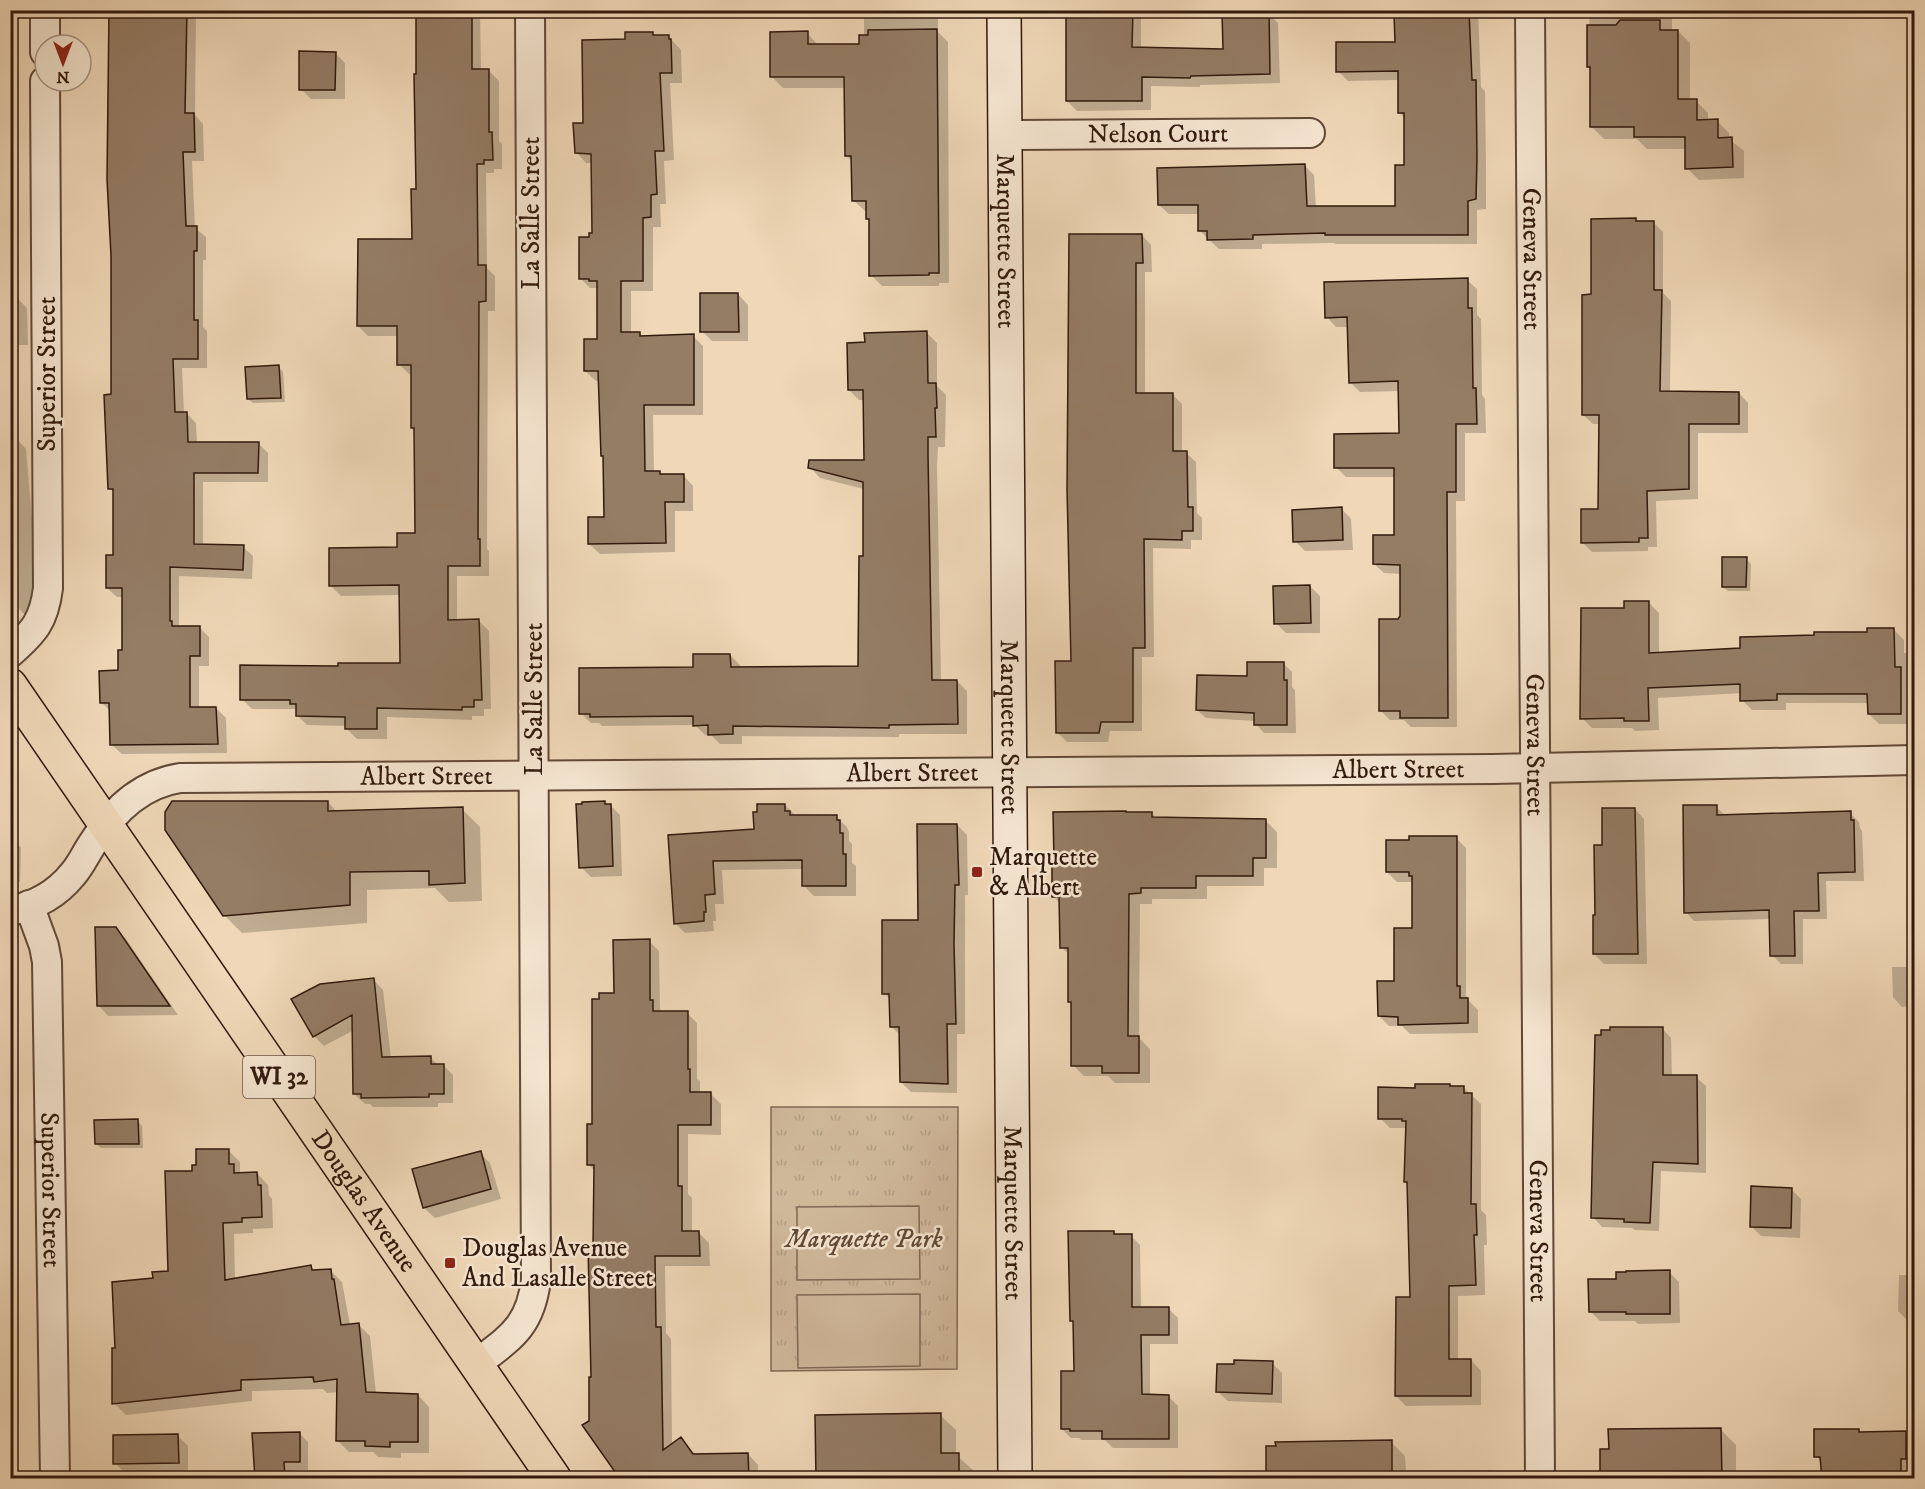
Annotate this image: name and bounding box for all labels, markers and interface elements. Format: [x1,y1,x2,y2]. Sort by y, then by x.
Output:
north arrow [33,33,93,93]
text: N [56,67,70,87]
street label: Nelson Court [1088,117,1228,151]
street label: La Salle Street [515,136,548,290]
street label: Marquette Street [989,153,1023,329]
street label: Geneva Street [1515,187,1549,331]
street label: Superior Street [31,296,64,452]
street label: La Salle Street [518,622,551,776]
street label: Marquette Street [992,639,1027,815]
street label: Geneva Street [1518,673,1552,817]
street label: Albert Street [1332,753,1465,787]
street label: Albert Street [846,756,979,790]
street label: Albert Street [360,759,493,793]
place label: Marquette & Albert [989,841,1097,904]
marker: Marquette & Albert [970,865,984,879]
road number: WI 32 [243,1056,315,1098]
street label: Superior Street [33,1112,68,1268]
street label: Douglas Avenue [304,1124,425,1279]
street label: Marquette Street [996,1125,1030,1301]
street label: Geneva Street [1521,1159,1555,1302]
park label: Marquette Park [783,1223,943,1256]
place label: Douglas Avenue And Lasalle Street [462,1232,653,1295]
marker: Douglas Avenue And Lasalle Street [443,1256,457,1270]

